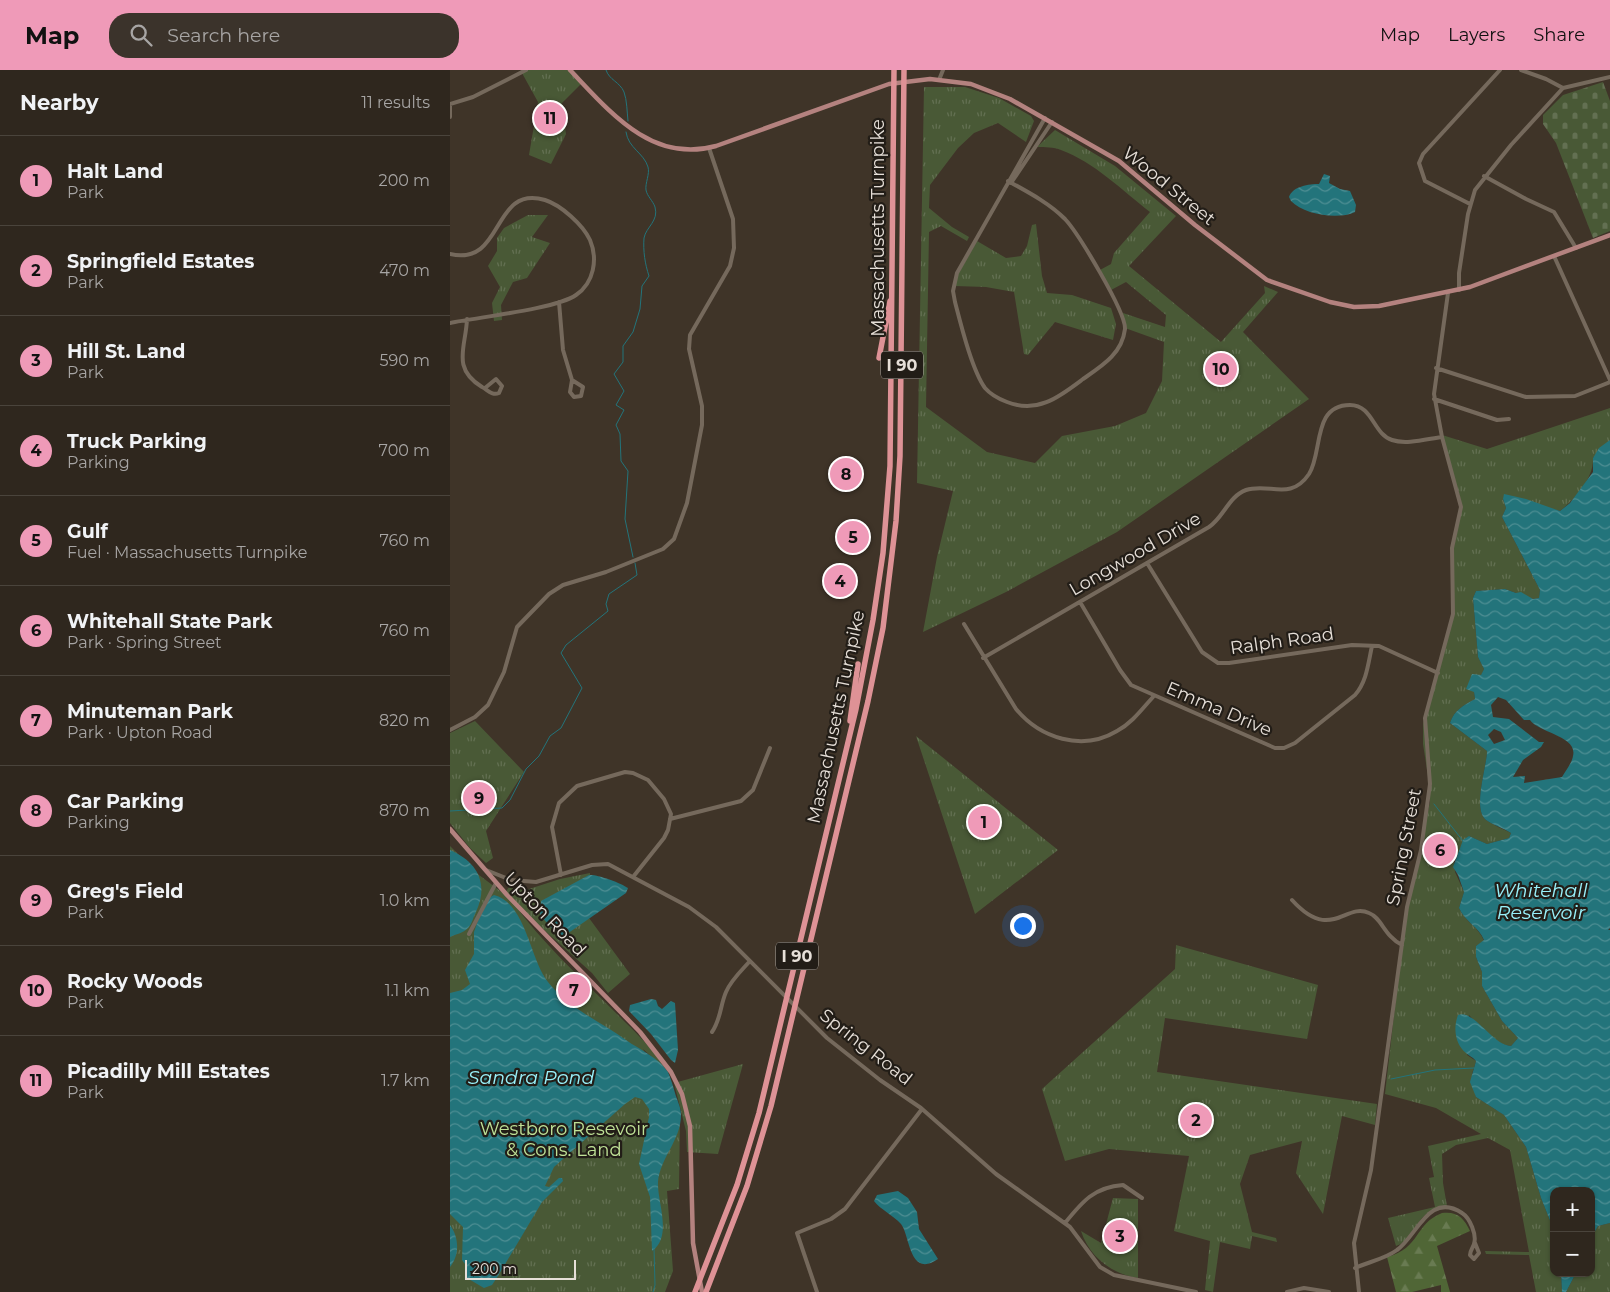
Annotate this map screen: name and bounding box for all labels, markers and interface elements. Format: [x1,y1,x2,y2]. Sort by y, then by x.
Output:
search box [109,13,459,58]
text: Map [25,21,79,50]
icon: search [127,21,155,49]
text: Search here [167,24,280,47]
text: Map [1380,24,1420,46]
text: Layers [1448,24,1505,46]
text: Share [1533,24,1585,46]
text: Nearby [20,90,99,115]
text: 11 results [361,93,430,112]
pin: 11 [534,99,566,137]
street label: Massachusetts Turnpike [867,119,889,337]
street label: Wood Street [1118,142,1220,230]
text: Halt Land [67,160,163,183]
text: 1 [33,171,39,190]
text: 200 m [379,171,430,190]
text: Park [67,183,104,202]
text: Springfield Estates [67,250,254,273]
text: 2 [31,261,41,280]
text: 470 m [379,261,430,280]
text: Park [67,273,104,292]
text: Hill St. Land [67,340,185,363]
pin: 10 [1205,350,1237,388]
text: 3 [31,351,41,370]
text: 590 m [379,351,430,370]
road number: I 90 [881,352,923,378]
text: Park [67,363,104,382]
text: Truck Parking [67,430,207,453]
text: 4 [30,441,42,460]
text: 700 m [379,441,430,460]
text: Parking [67,453,130,472]
pin: 8 [830,455,862,493]
street label: Longwood Drive [1065,507,1205,601]
pin: 5 [837,518,869,556]
text: Gulf [67,520,108,543]
text: 5 [31,531,41,550]
text: 760 m [379,531,430,550]
text: Fuel · Massachusetts Turnpike [67,543,307,562]
pin: 4 [824,562,856,600]
street label: Massachusetts Turnpike [803,608,869,826]
text: Whitehall State Park [67,610,272,633]
text: 6 [31,621,41,640]
text: 760 m [379,621,430,640]
street label: Ralph Road [1229,623,1335,659]
text: Park · Spring Street [67,633,222,652]
street label: Emma Drive [1163,677,1275,741]
text: Minuteman Park [67,700,233,723]
text: 7 [31,711,41,730]
text: 820 m [379,711,430,730]
text: Park · Upton Road [67,723,213,742]
pin: 9 [463,779,495,817]
street label: Spring Street [1382,787,1426,907]
text: Car Parking [67,790,184,813]
text: 8 [31,801,41,820]
text: 870 m [379,801,430,820]
pin: 1 [968,803,1000,841]
text: Parking [67,813,130,832]
pin: 6 [1424,831,1456,869]
street label: Upton Road [499,867,591,961]
water label: Whitehall Reservoir [1494,879,1588,924]
text: Greg's Field [67,880,184,903]
text: 9 [31,891,41,910]
text: 1.0 km [380,891,430,910]
text: Park [67,903,104,922]
your location [1010,913,1036,939]
road number: I 90 [776,942,818,969]
text: Rocky Woods [67,970,203,993]
pin: 7 [558,971,590,1009]
text: 10 [27,981,45,1000]
text: 1.1 km [385,981,430,1000]
text: Park [67,993,104,1012]
street label: Spring Road [815,1004,917,1090]
text: Picadilly Mill Estates [67,1060,270,1083]
water label: Sandra Pond [468,1066,594,1089]
text: 11 [30,1071,42,1090]
text: 1.7 km [381,1071,430,1090]
text: Park [67,1083,104,1102]
pin: 2 [1180,1101,1212,1139]
park label: Westboro Resevoir & Cons. Land [480,1118,648,1161]
map controls [1550,1187,1595,1277]
button: + [1550,1187,1595,1232]
pin: 3 [1104,1217,1136,1255]
button: − [1550,1232,1595,1277]
scale bar [465,1257,576,1280]
text: 200 m [472,1260,517,1278]

